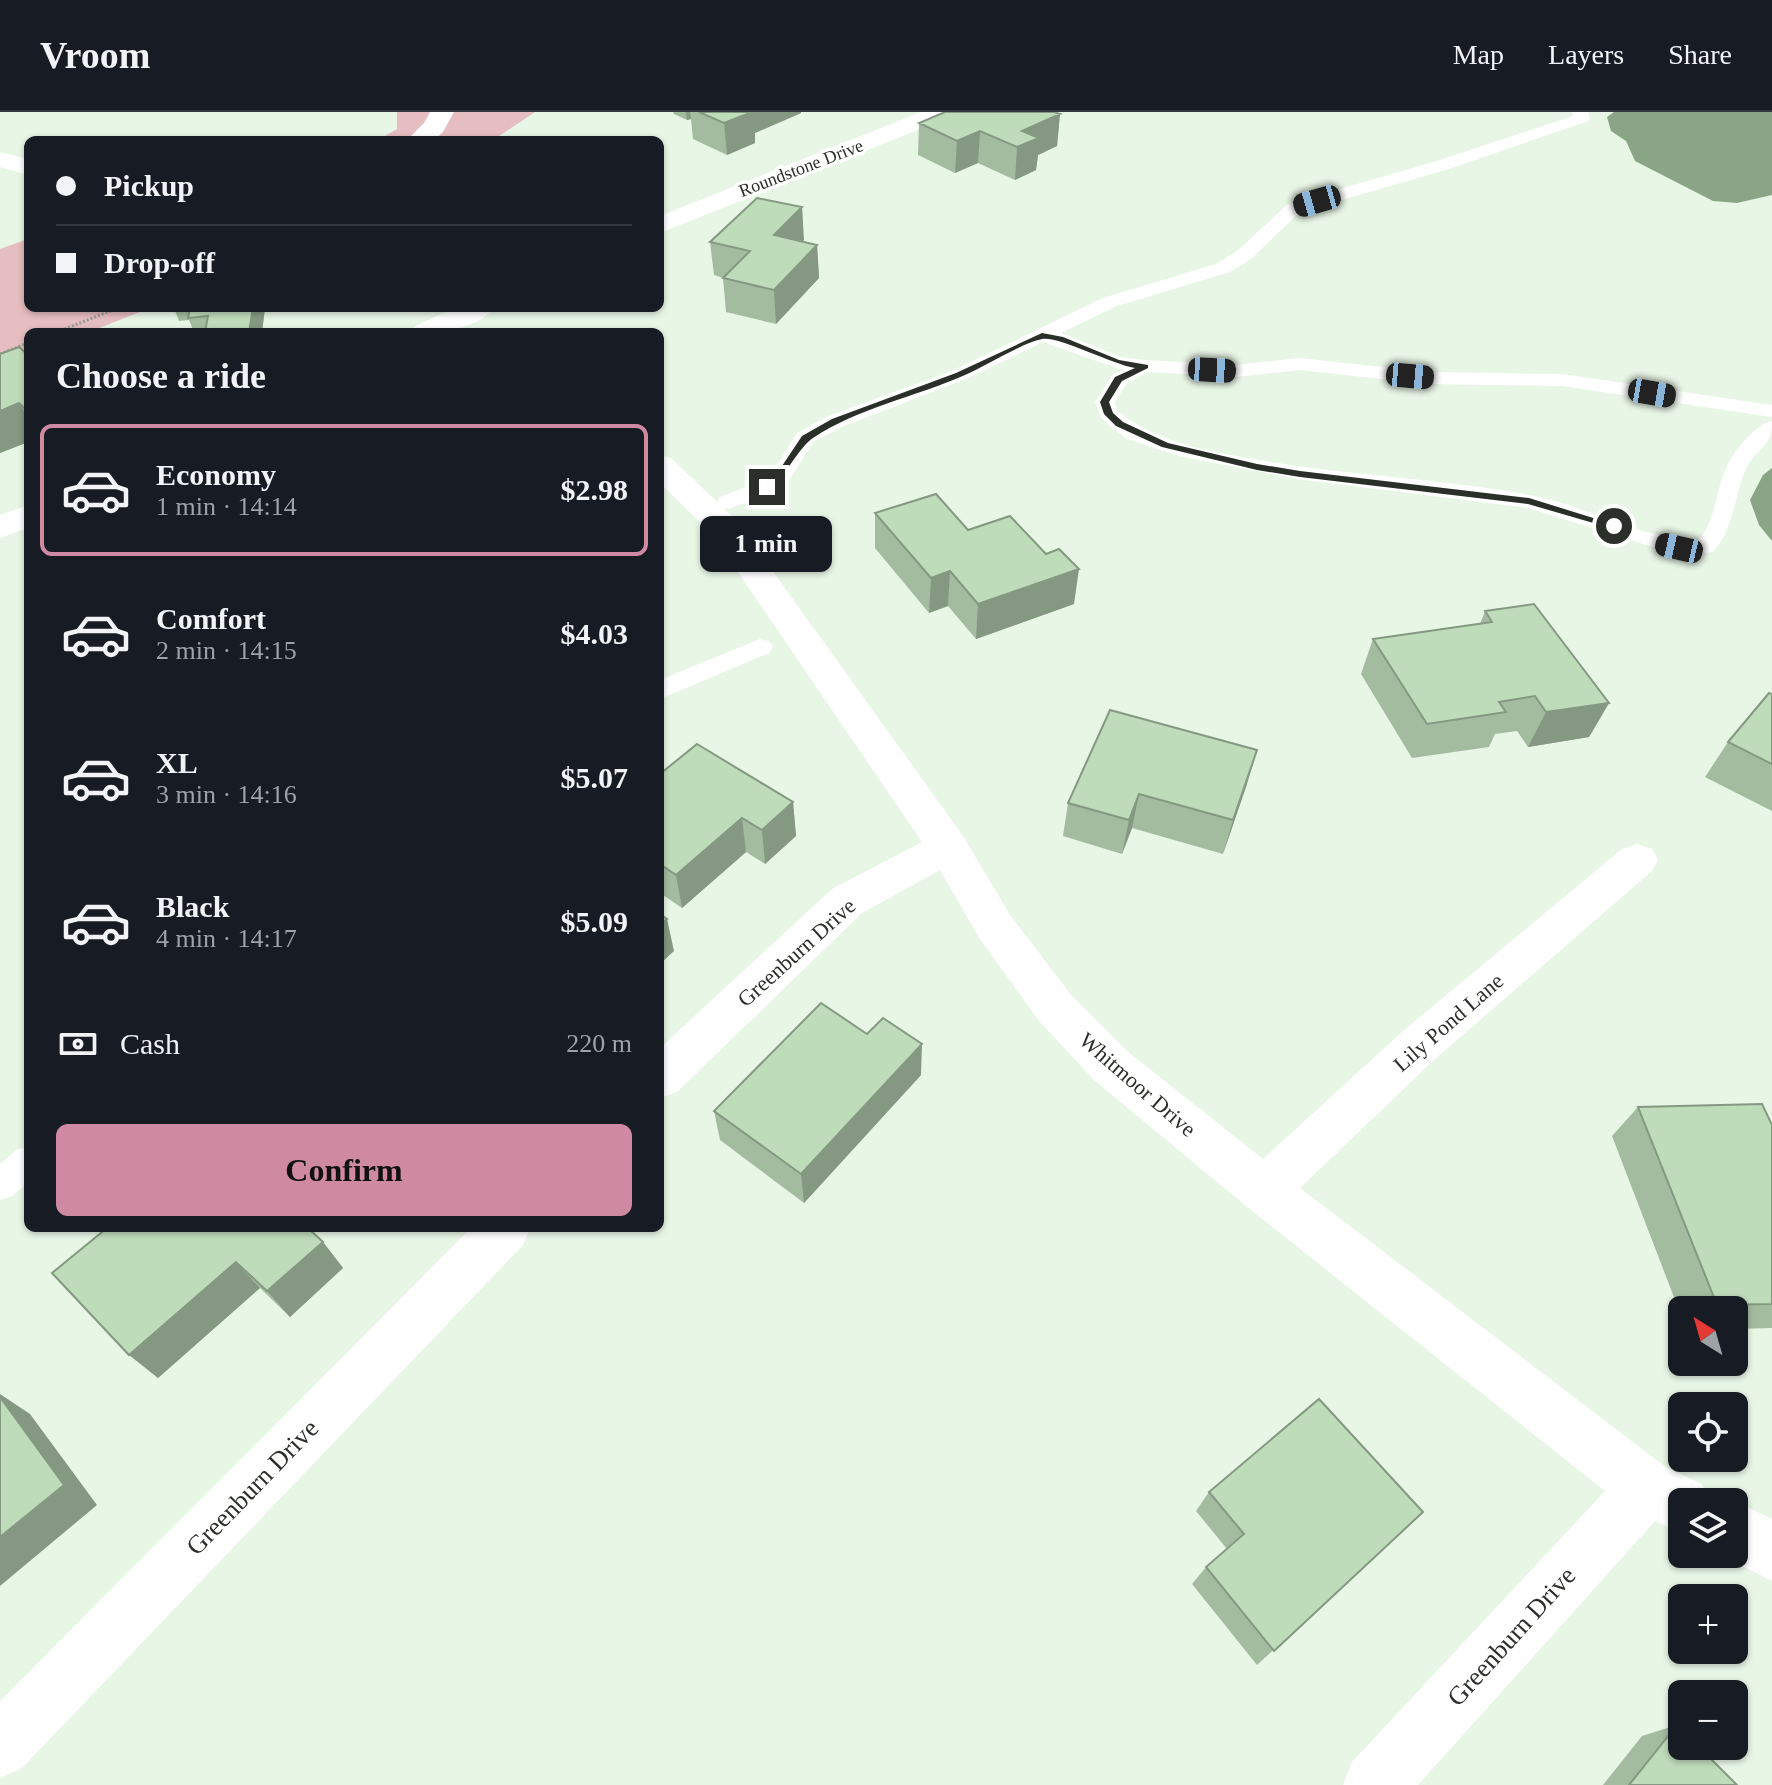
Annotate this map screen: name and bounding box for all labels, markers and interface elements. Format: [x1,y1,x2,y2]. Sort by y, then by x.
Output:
text: Vroom [40,34,150,76]
text: Map [1453,39,1504,70]
text: Layers [1548,39,1624,70]
text: Share [1668,39,1732,70]
street label: Roundstone Drive [736,135,866,201]
text: Pickup [104,169,194,202]
car [1291,183,1343,219]
text: Drop-off [104,246,215,279]
text: Choose a ride [56,356,266,396]
car [1187,357,1237,383]
car [1385,362,1435,390]
car [1626,377,1678,409]
icon: car [60,454,132,526]
text: Economy [156,458,276,491]
route end [749,469,785,505]
text: $2.98 [561,473,628,506]
text: 1 min · 14:14 [156,492,297,521]
route start [1596,508,1632,544]
callout: 1 min [701,515,833,571]
text: 1 min [735,529,797,558]
car [1653,531,1705,565]
icon: car [60,598,132,670]
text: Comfort [156,602,266,635]
text: $4.03 [561,617,628,650]
text: 2 min · 14:15 [156,636,297,665]
icon: car [60,742,132,814]
text: XL [156,746,198,779]
text: $5.07 [561,761,628,794]
text: 3 min · 14:16 [156,780,297,809]
icon: car [60,886,132,958]
text: Black [156,890,229,923]
street label: Greenburn Drive [732,893,860,1012]
text: $5.09 [561,905,628,938]
text: 4 min · 14:17 [156,924,297,953]
street label: Lily Pond Lane [1388,968,1508,1077]
icon: cash [56,1022,100,1066]
text: Cash [120,1027,180,1060]
street label: Whitmoor Drive [1074,1027,1201,1142]
text: 220 m [566,1029,632,1058]
button: Confirm [56,1124,632,1216]
north arrow [1668,1296,1748,1376]
map controls [1668,1296,1748,1760]
button: locate [1668,1392,1748,1472]
street label: Greenburn Drive [180,1414,324,1561]
button: layers [1668,1488,1748,1568]
street label: Greenburn Drive [1441,1561,1581,1712]
button: + [1668,1584,1748,1664]
button: − [1668,1680,1748,1760]

